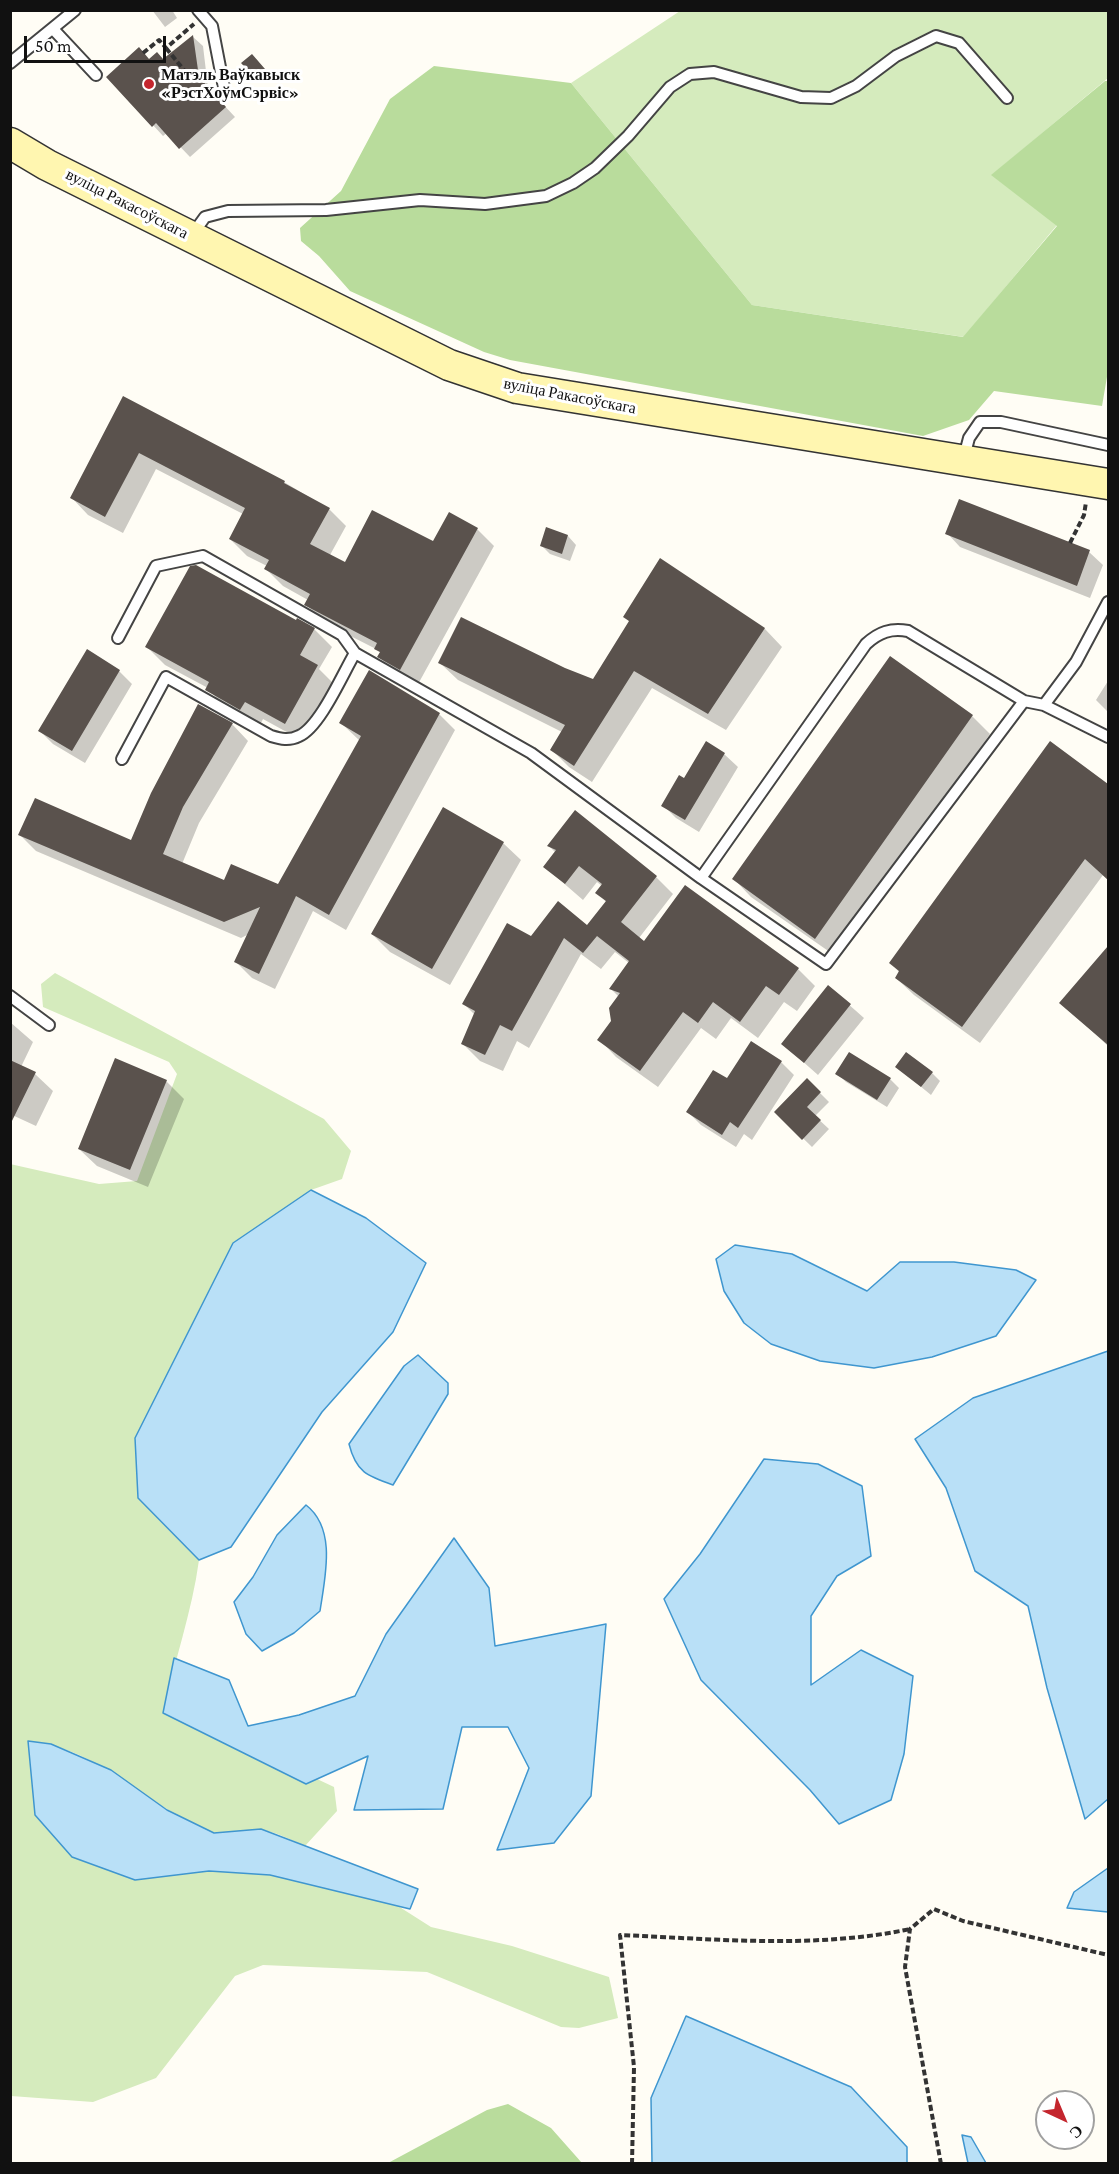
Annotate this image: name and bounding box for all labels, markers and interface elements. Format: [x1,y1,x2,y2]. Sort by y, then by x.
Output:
scale bar [27,24,170,62]
text: 50 m [35,36,72,56]
place label: Матэль Ваўкавыск «РэстХоўмСэрвіс» [161,65,300,103]
marker: Матэль Ваўкавыск «РэстХоўмСэрвіс» [142,77,156,91]
street label: вуліца Ракасоўскага [63,165,191,243]
street label: вуліца Ракасоўскага [502,374,638,418]
north arrow [1035,2090,1095,2150]
text: С [1066,2122,1087,2142]

